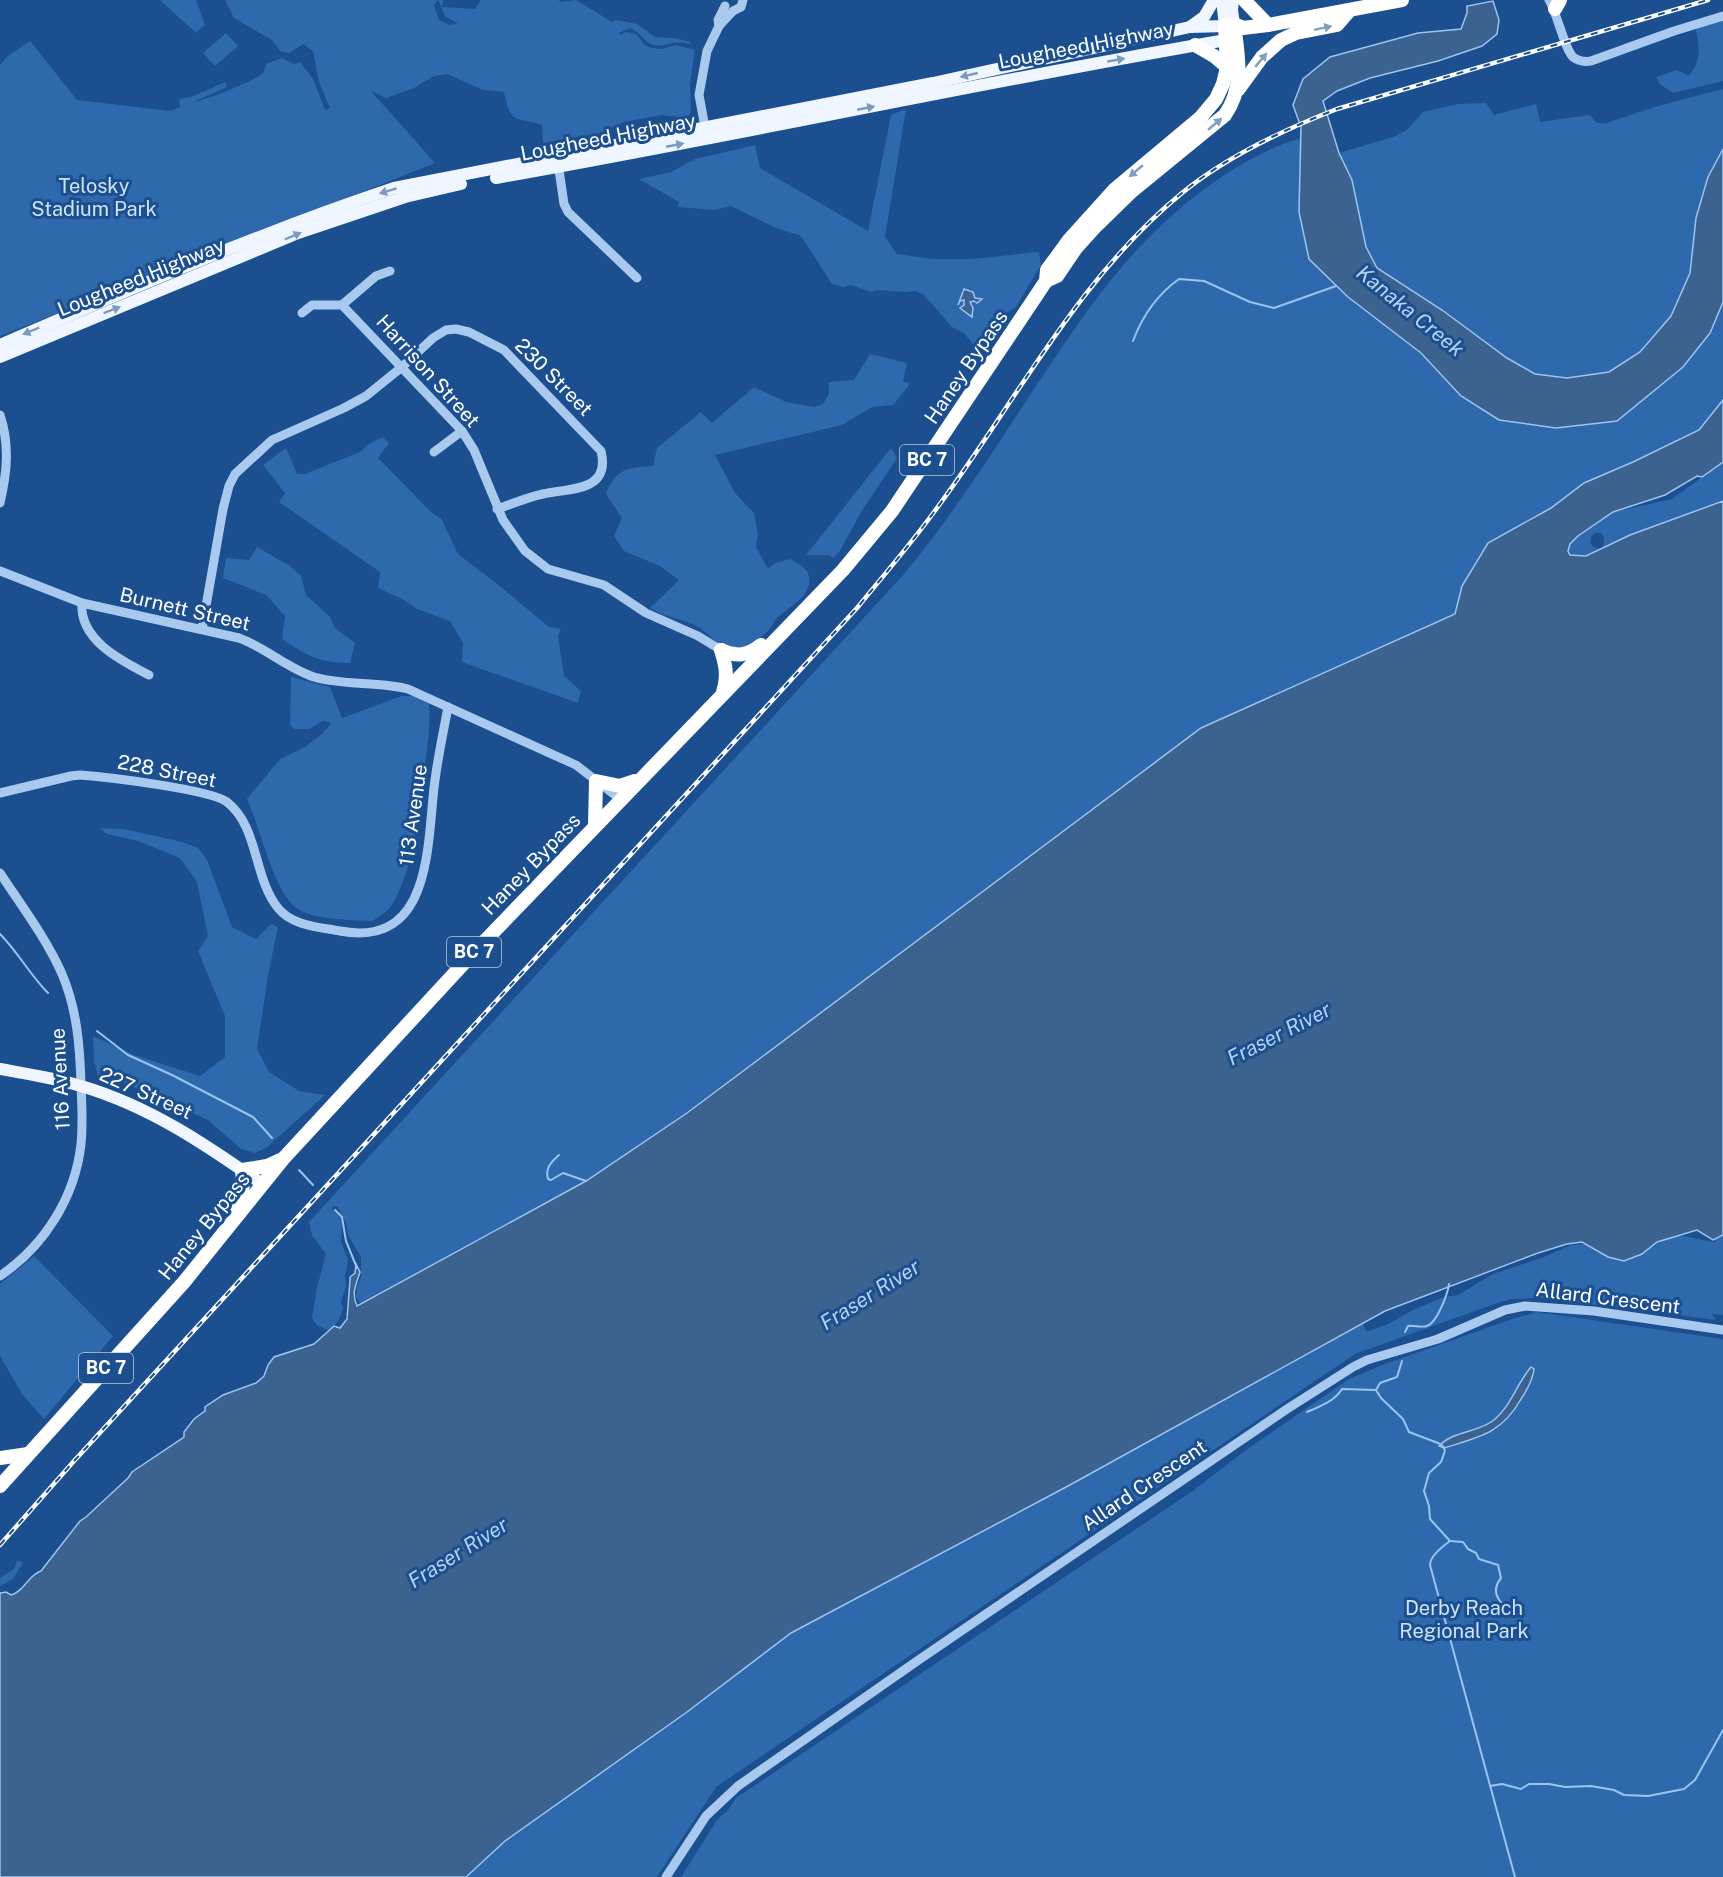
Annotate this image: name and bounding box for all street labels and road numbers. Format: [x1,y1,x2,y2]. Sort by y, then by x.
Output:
street label: Lougheed Highway [996,16,1176,74]
street label: Lougheed Highway [518,108,698,166]
street label: Lougheed Highway [54,232,228,321]
street label: Haney Bypass [919,306,1013,428]
street label: Harrison Street [371,310,485,432]
street label: 230 Street [510,333,598,421]
road number: BC 7 [900,445,954,475]
street label: Burnett Street [117,582,253,636]
street label: 228 Street [116,750,218,792]
street label: 113 Avenue [394,763,432,867]
street label: Haney Bypass [477,808,585,920]
road number: BC 7 [447,937,501,967]
street label: 116 Avenue [45,1027,75,1131]
street label: 227 Street [96,1062,196,1124]
street label: Haney Bypass [153,1167,255,1285]
street label: Allard Crescent [1534,1277,1682,1319]
road number: BC 7 [79,1353,133,1383]
street label: Allard Crescent [1077,1434,1211,1536]

